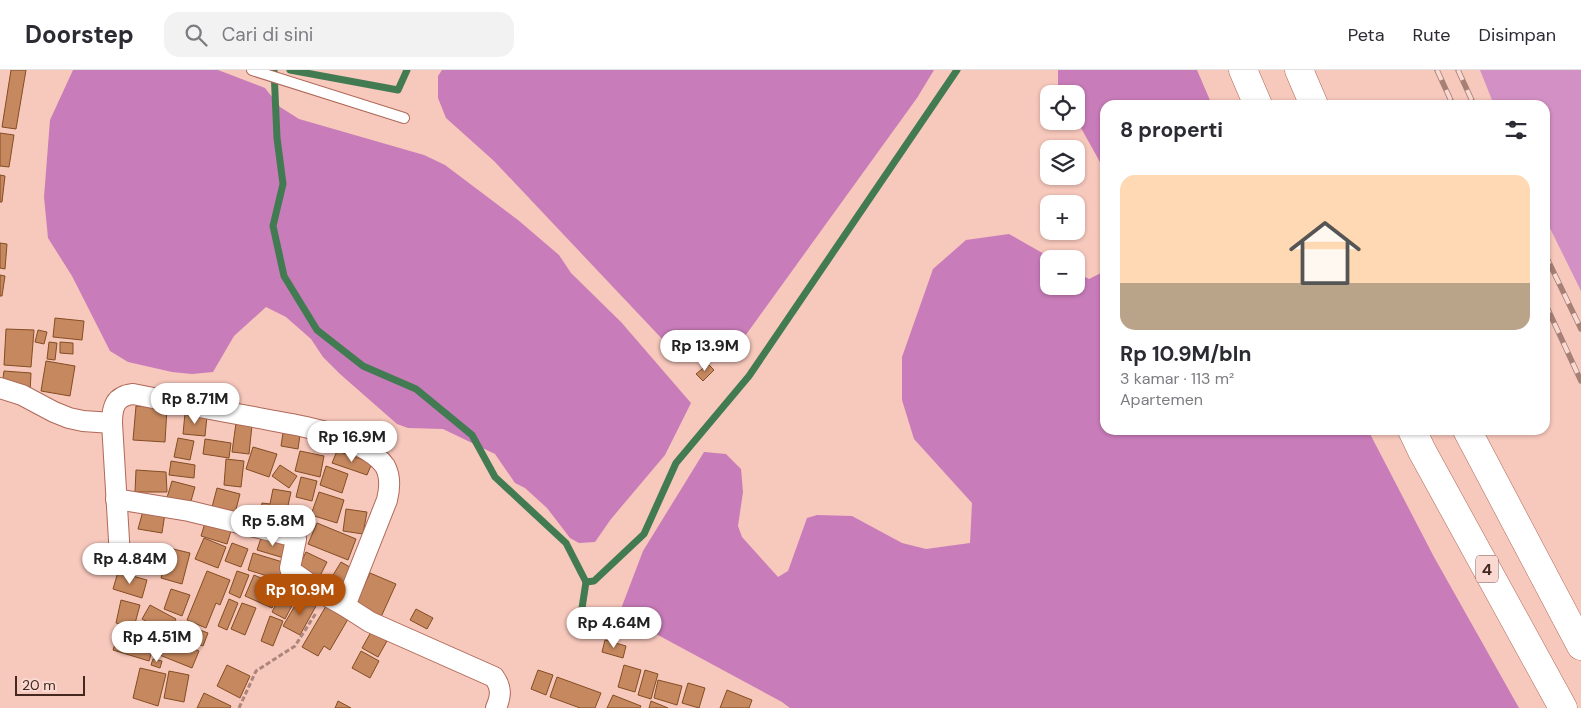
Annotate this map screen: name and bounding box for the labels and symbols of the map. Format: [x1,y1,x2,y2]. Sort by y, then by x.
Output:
pin: Rp 13.9M [653,330,757,372]
pin: Rp 8.71M [143,382,247,425]
pin: Rp 16.9M [300,420,404,463]
pin: Rp 5.8M [227,504,319,547]
pin: Rp 4.84M [78,542,182,585]
road number: 4 [1476,556,1498,582]
pin: Rp 10.9M [248,574,352,616]
pin: Rp 4.64M [562,606,666,649]
pin: Rp 4.51M [105,620,209,663]
scale bar [15,673,85,696]

